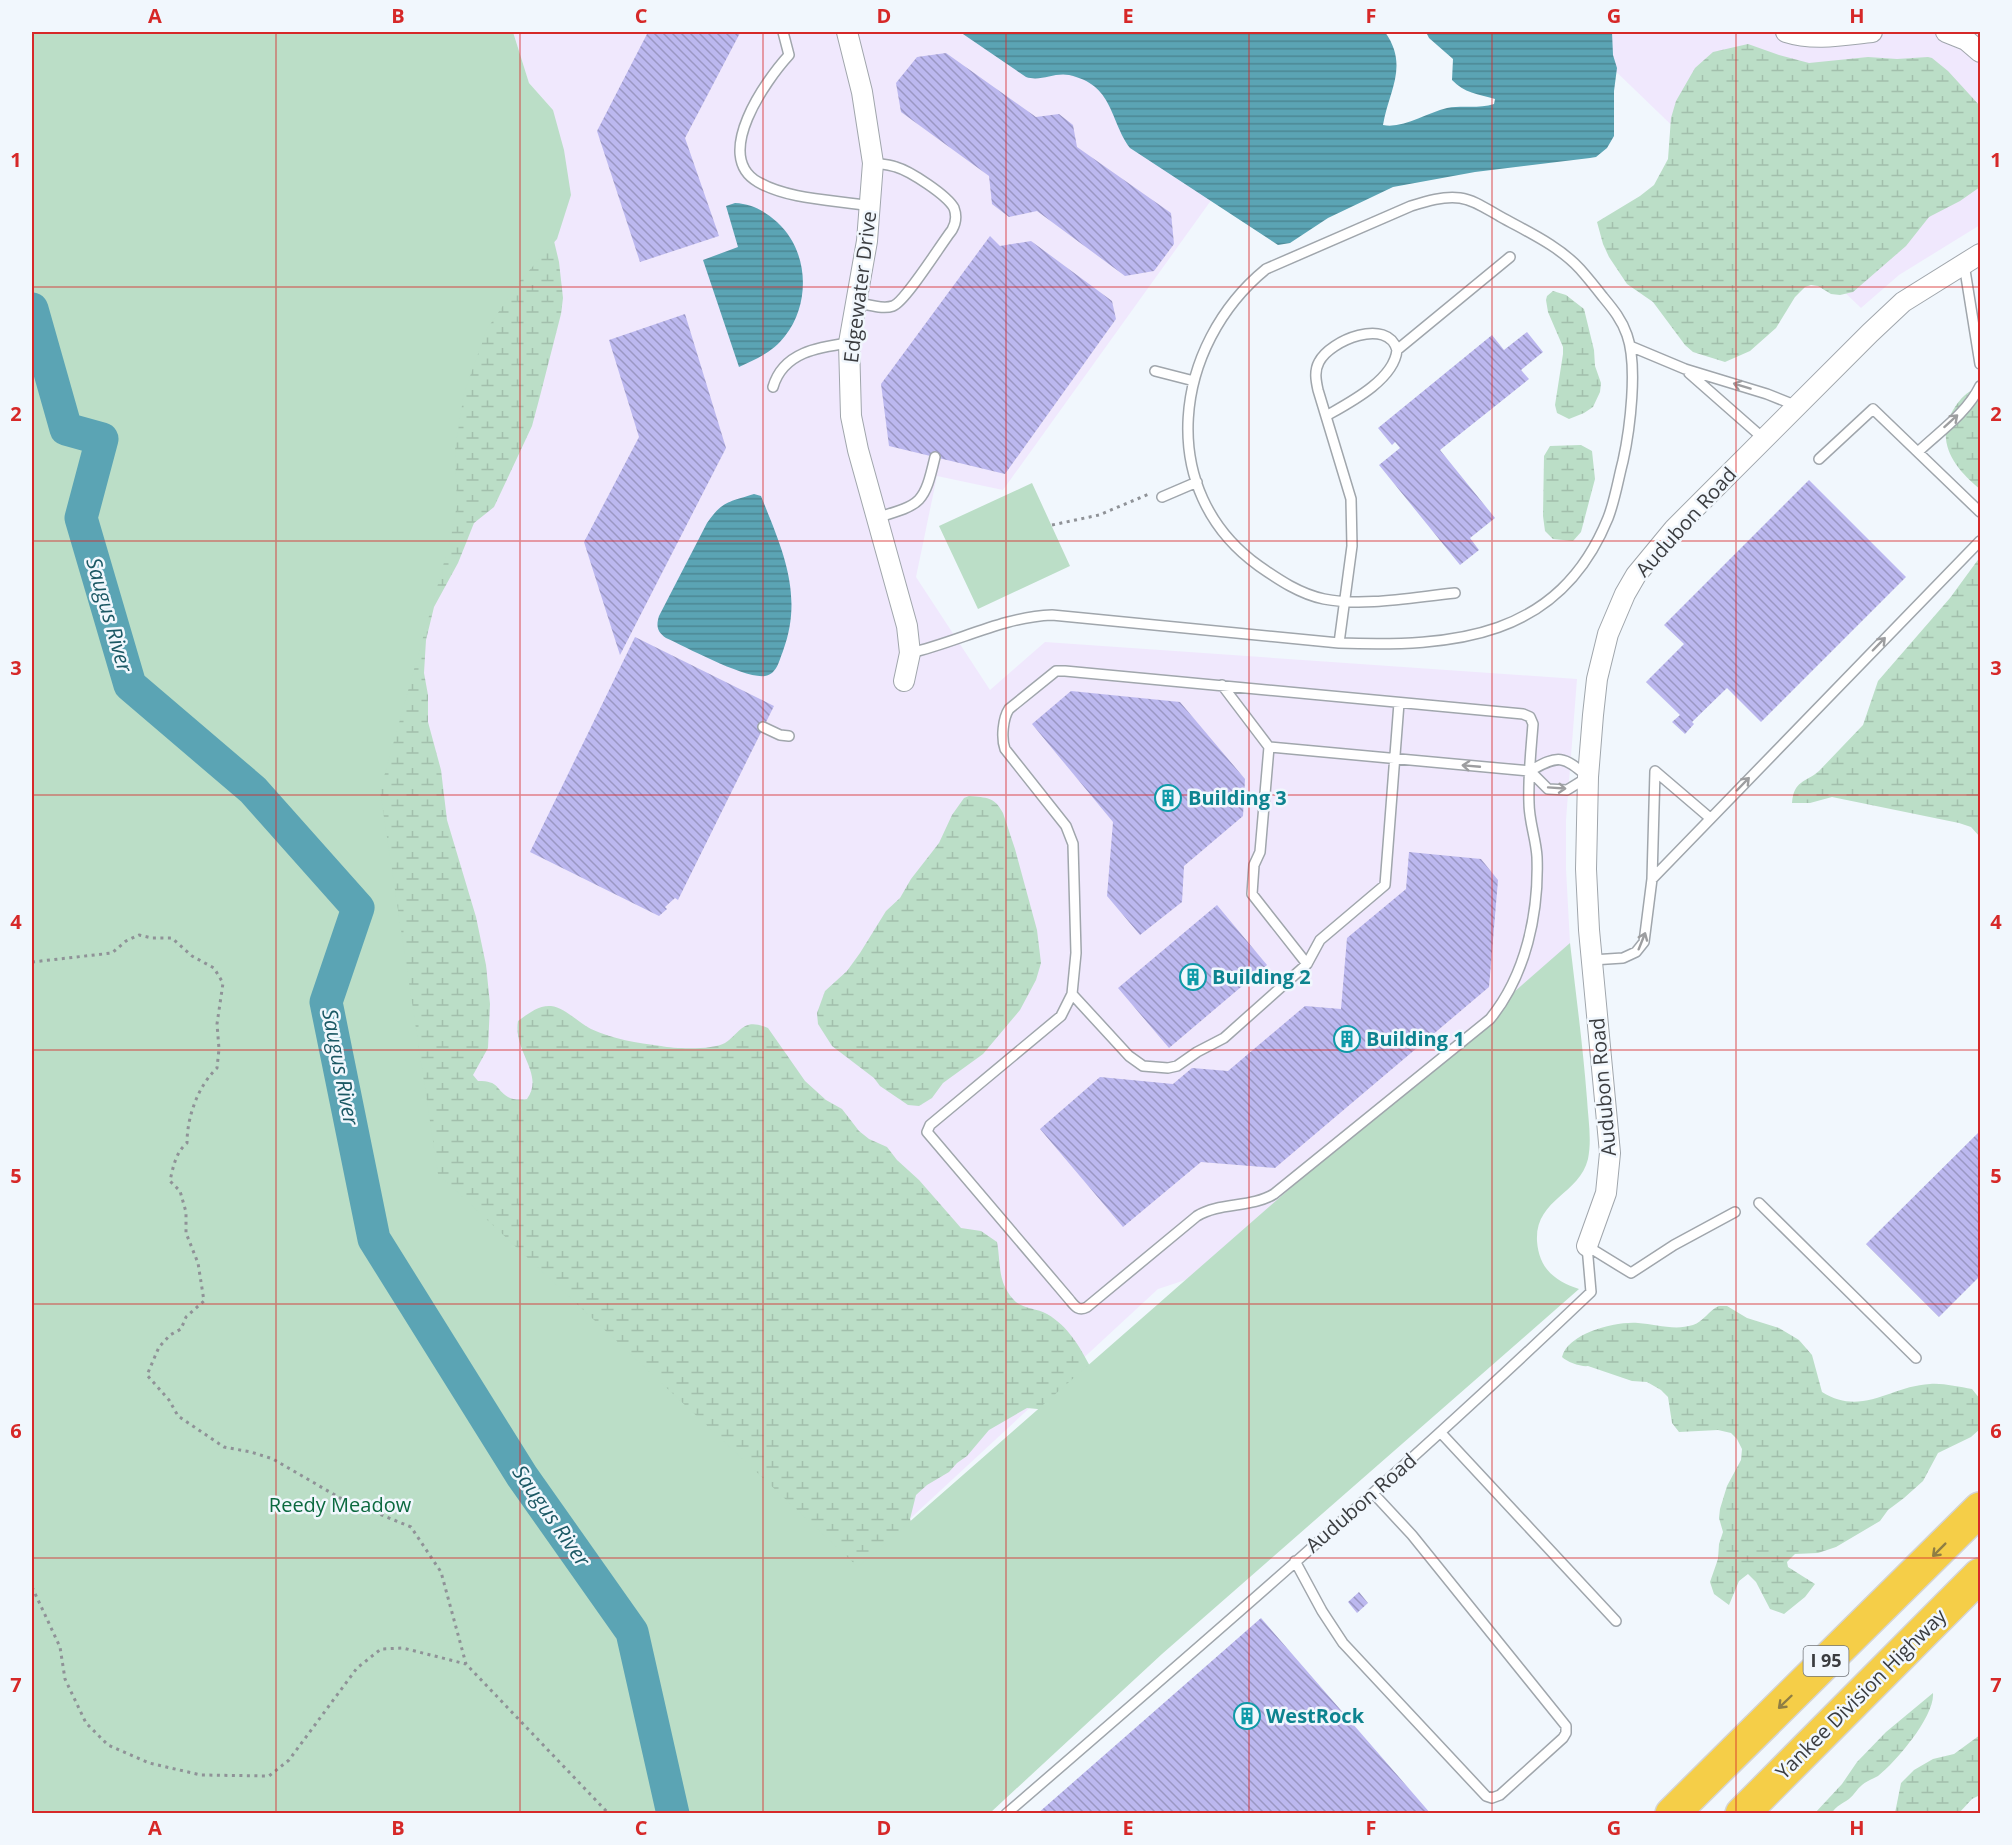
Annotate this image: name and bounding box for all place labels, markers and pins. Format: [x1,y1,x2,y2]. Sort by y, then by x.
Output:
building icon: Building 3 [1153,783,1183,813]
place label: Building 3 [1188,784,1287,811]
building icon: Building 2 [1178,962,1208,992]
place label: Building 2 [1212,963,1311,990]
building icon: Building 1 [1332,1024,1362,1054]
place label: Building 1 [1366,1025,1465,1052]
building icon: WestRock [1232,1701,1262,1731]
place label: WestRock [1266,1702,1365,1729]

